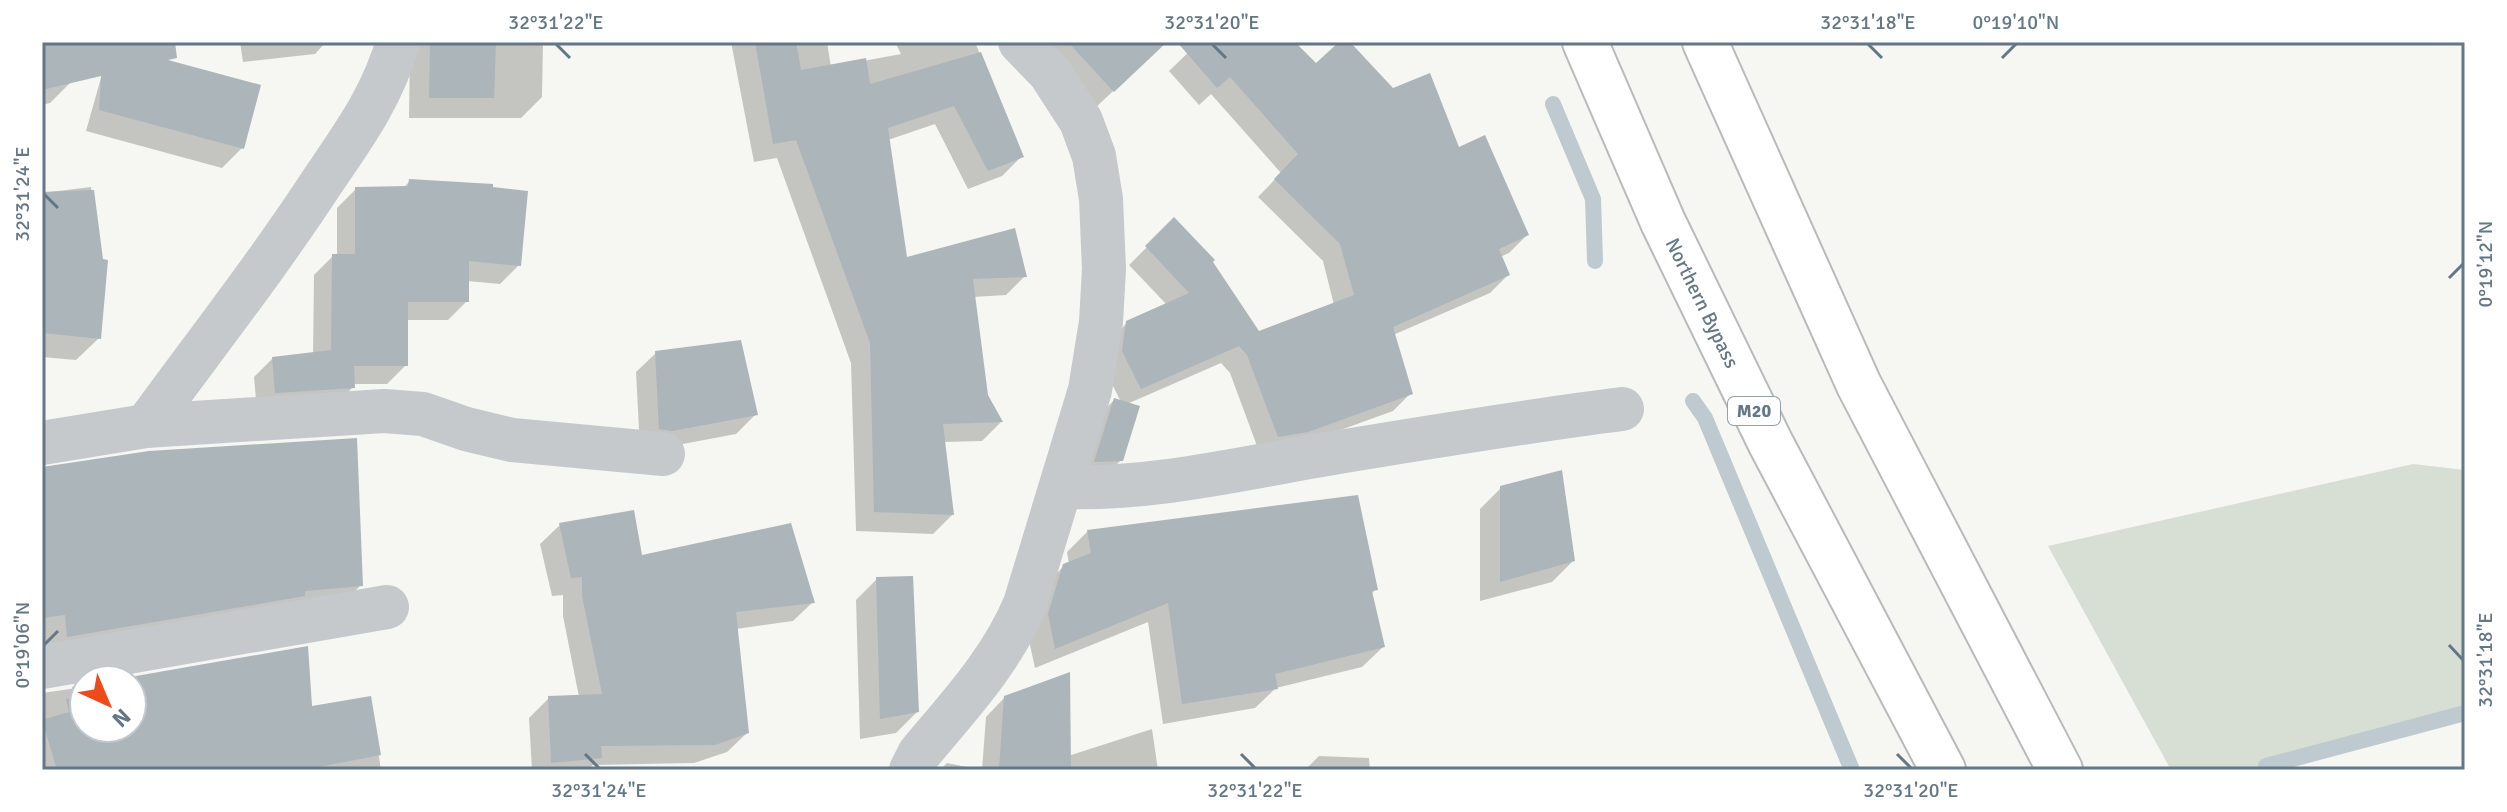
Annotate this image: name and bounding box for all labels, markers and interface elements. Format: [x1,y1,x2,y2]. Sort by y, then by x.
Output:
text: 32°31'22"E [508,10,604,35]
text: 32°31'20"E [1164,10,1260,35]
text: 32°31'18"E [1820,10,1916,35]
text: 0°19'10"N [1973,10,2059,35]
text: 32°31'24"E [10,146,35,242]
text: 0°19'12"N [2473,221,2498,307]
street label: Northern Bypass [1660,234,1744,372]
road number: M20 [1728,397,1780,425]
text: 0°19'06"N [10,602,35,688]
text: 32°31'18"E [2473,612,2498,708]
north arrow [68,664,148,744]
text: N [107,703,136,733]
text: 32°31'24"E [551,778,647,803]
text: 32°31'22"E [1207,778,1303,803]
text: 32°31'20"E [1863,778,1959,803]

